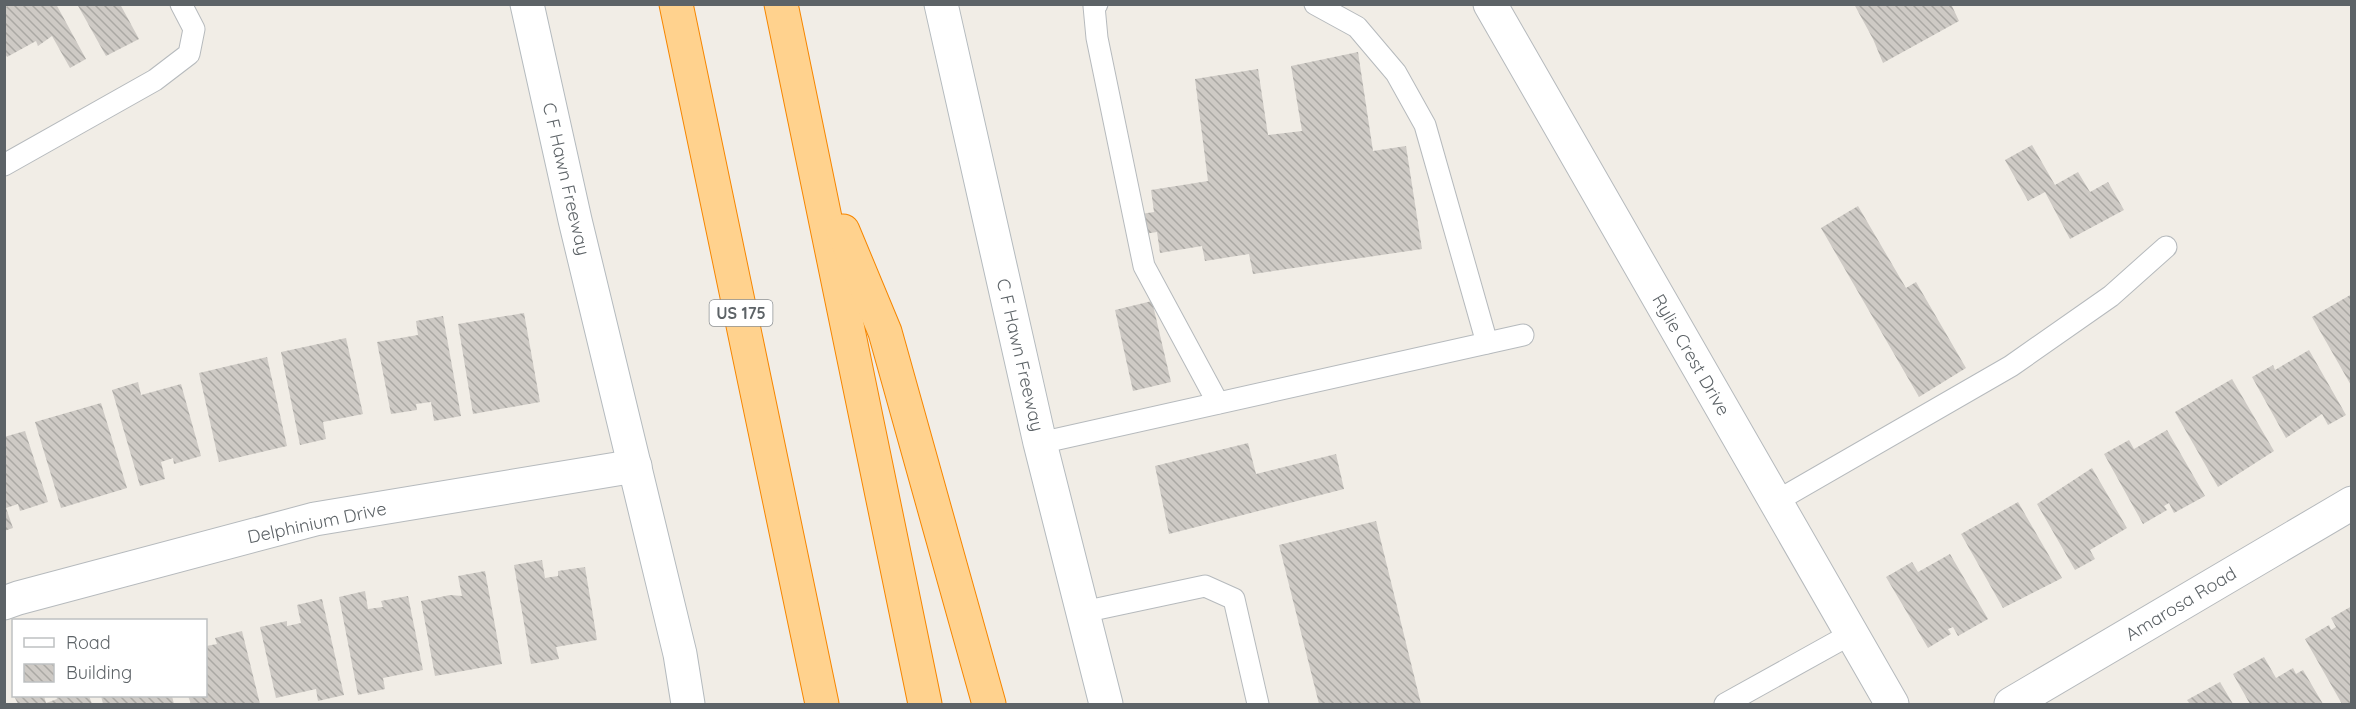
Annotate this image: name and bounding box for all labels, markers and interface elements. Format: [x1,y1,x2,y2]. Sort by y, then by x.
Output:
street label: C F Hawn Freeway [538,100,595,257]
street label: C F Hawn Freeway [992,276,1049,433]
street label: Rylie Crest Drive [1647,290,1736,420]
road number: US 175 [710,300,772,326]
street label: Delphinium Drive [245,497,389,548]
street label: Amarosa Road [2121,561,2240,646]
legend [12,619,207,697]
text: Road [66,631,111,654]
text: Building [66,661,132,684]

